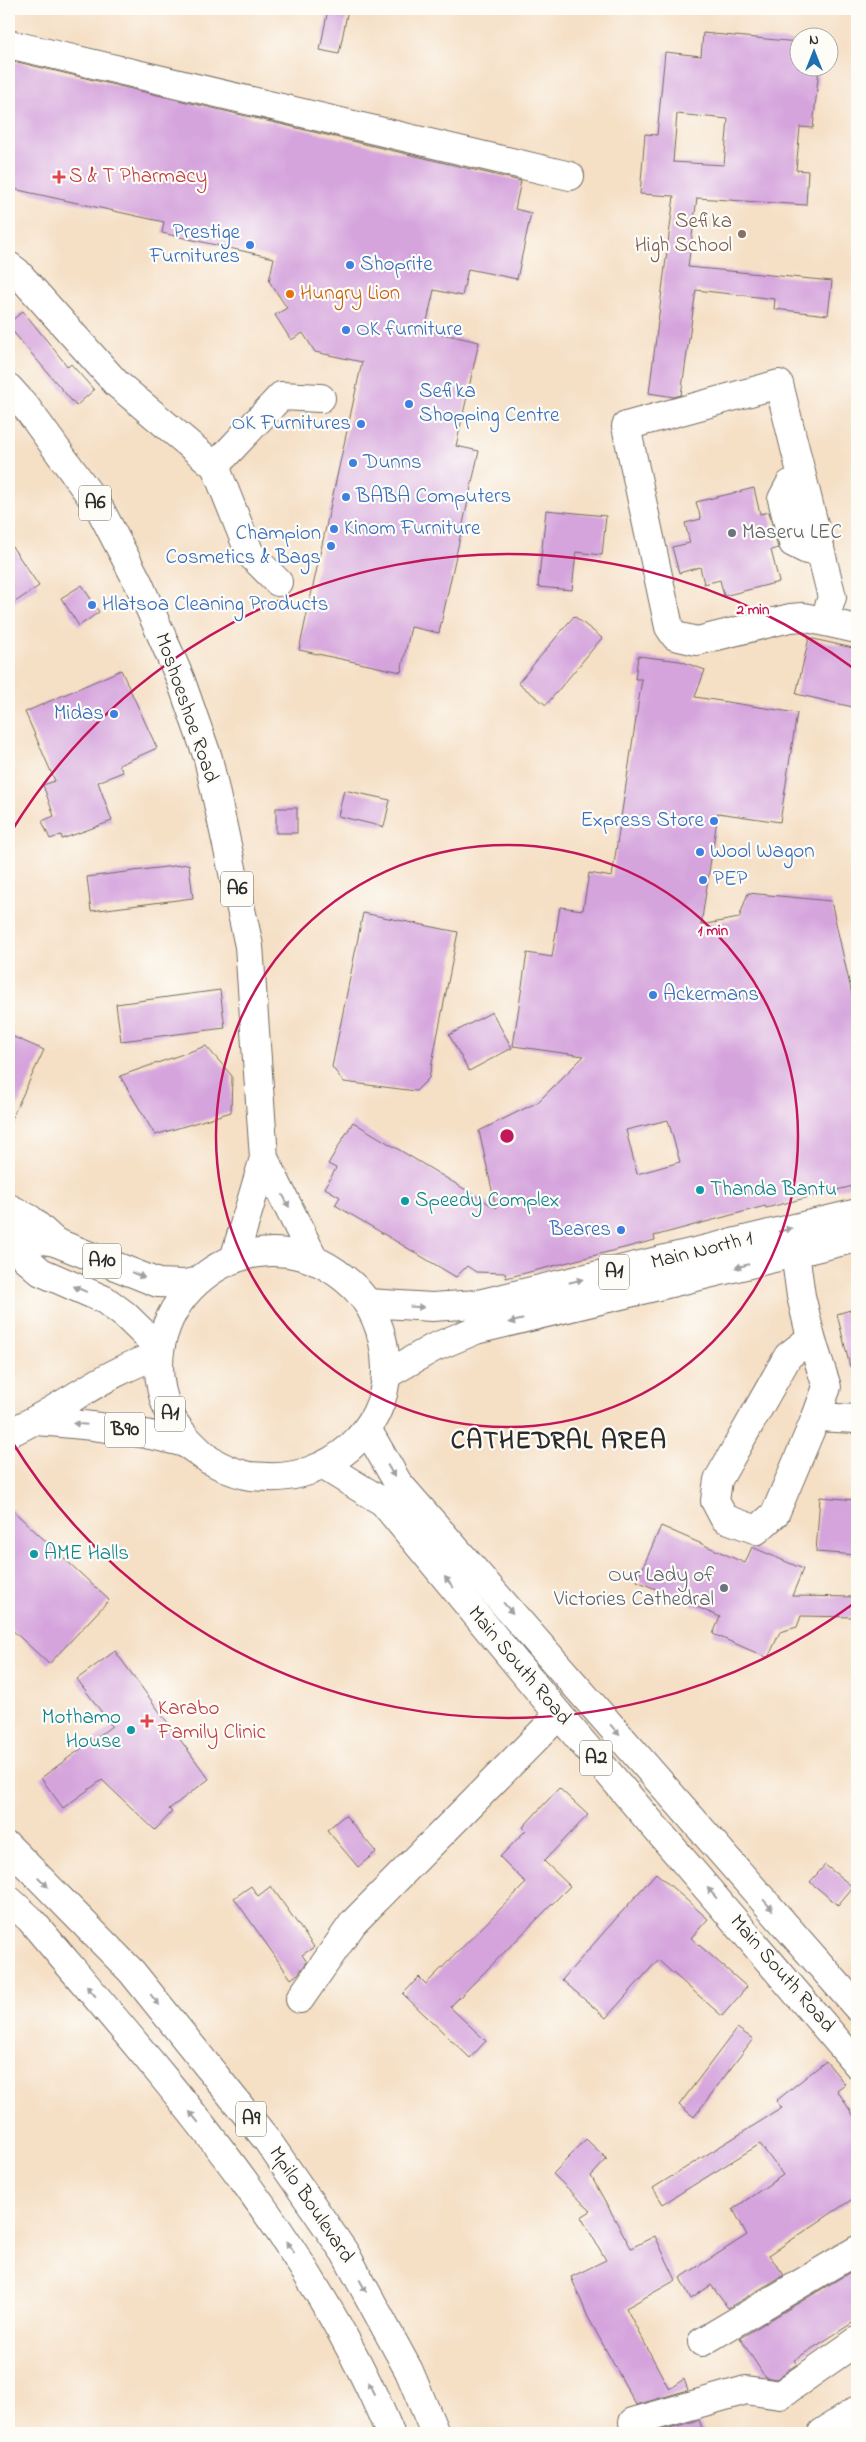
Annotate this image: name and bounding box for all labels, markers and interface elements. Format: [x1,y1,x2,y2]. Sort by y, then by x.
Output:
north arrow [788,28,838,78]
text: N [809,30,819,51]
place label: S & T Pharmacy [69,162,207,194]
marker: S & T Pharmacy [53,171,65,183]
place label: Sefika High School [635,207,732,263]
place label: Prestige Furnitures [149,218,241,272]
marker: Sefika High School [736,228,748,240]
marker: Prestige Furnitures [244,239,256,251]
place label: Shoprite [360,250,433,280]
marker: Shoprite [344,259,356,271]
place label: Hungry Lion [300,279,400,311]
marker: Hungry Lion [284,288,296,300]
place label: OK furniture [356,315,463,345]
marker: OK furniture [340,324,352,336]
place label: Sefika Shopping Centre [419,377,560,433]
marker: Sefika Shopping Centre [403,398,415,410]
place label: OK Furnitures [231,409,351,439]
marker: OK Furnitures [355,418,367,430]
place label: Dunns [362,448,422,478]
marker: Dunns [347,457,359,469]
place label: BABA Computers [355,482,511,512]
road number: A6 [79,486,111,520]
marker: BABA Computers [340,491,352,503]
place label: Kinom Furniture [344,514,481,544]
place label: Maseru LEC [742,518,842,548]
place label: Champion Cosmetics & Bags [166,519,321,575]
marker: Kinom Furniture [328,523,340,535]
marker: Maseru LEC [726,527,738,539]
marker: Champion Cosmetics & Bags [325,540,337,552]
place label: Hlatsoa Cleaning Products [102,590,328,622]
marker: Hlatsoa Cleaning Products [86,599,98,611]
text: 2 min [736,599,770,621]
street label: Moshoeshoe Road [146,629,226,787]
place label: Midas [54,699,104,729]
marker: Midas [108,708,120,720]
place label: Express Store [581,806,705,836]
marker: Express Store [708,815,720,827]
place label: Wool Wagon [710,837,815,869]
marker: Wool Wagon [694,846,706,858]
place label: PEP [713,865,748,895]
road number: A6 [221,872,253,906]
marker: PEP [697,874,709,886]
text: 1 min [698,920,729,942]
place label: Ackermans [663,980,759,1010]
marker: Ackermans [647,989,659,1001]
centre of rings [498,1127,516,1145]
place label: Thanda Bantu [710,1175,837,1205]
marker: Thanda Bantu [694,1184,706,1196]
place label: Speedy Complex [415,1186,559,1218]
one-way arrow [281,1194,290,1209]
marker: Speedy Complex [399,1195,411,1207]
place label: Beares [549,1215,611,1245]
marker: Beares [615,1224,627,1236]
street label: Main North 1 [648,1224,756,1278]
one-way arrow [778,1226,793,1234]
road number: A10 [83,1244,121,1278]
road number: A1 [599,1254,629,1290]
one-way arrow [734,1262,749,1270]
one-way arrow [131,1272,145,1280]
one-way arrow [569,1277,584,1285]
one-way arrow [73,1284,87,1292]
one-way arrow [409,1303,425,1311]
one-way arrow [508,1317,523,1325]
road number: A1 [155,1396,185,1432]
road number: B90 [105,1412,145,1448]
one-way arrow [72,1420,88,1428]
district label: CATHEDRAL AREA [451,1423,667,1461]
one-way arrow [387,1465,396,1478]
place label: AME Halls [44,1539,129,1569]
marker: AME Halls [28,1548,40,1560]
place label: Our Lady of Victories Cathedral [553,1561,714,1615]
one-way arrow [443,1577,455,1589]
marker: Our Lady of Victories Cathedral [718,1582,730,1594]
street label: Main South Road [460,1600,578,1732]
one-way arrow [502,1602,513,1615]
place label: Karabo Family Clinic [157,1694,266,1750]
place label: Mothamo House [42,1703,122,1757]
marker: Karabo Family Clinic [140,1714,154,1728]
marker: Mothamo House [125,1724,137,1736]
one-way arrow [609,1724,621,1736]
road number: A2 [580,1740,612,1776]
one-way arrow [37,1875,49,1887]
one-way arrow [707,1887,718,1900]
one-way arrow [762,1899,774,1911]
street label: Main South Road [722,1908,842,2040]
one-way arrow [85,1985,96,1998]
one-way arrow [149,1993,160,2006]
road number: A9 [236,2102,266,2136]
one-way arrow [188,2111,199,2124]
street label: Mpilo Boulevard [261,2141,361,2270]
one-way arrow [285,2240,295,2254]
one-way arrow [359,2279,367,2294]
one-way arrow [366,2381,375,2396]

